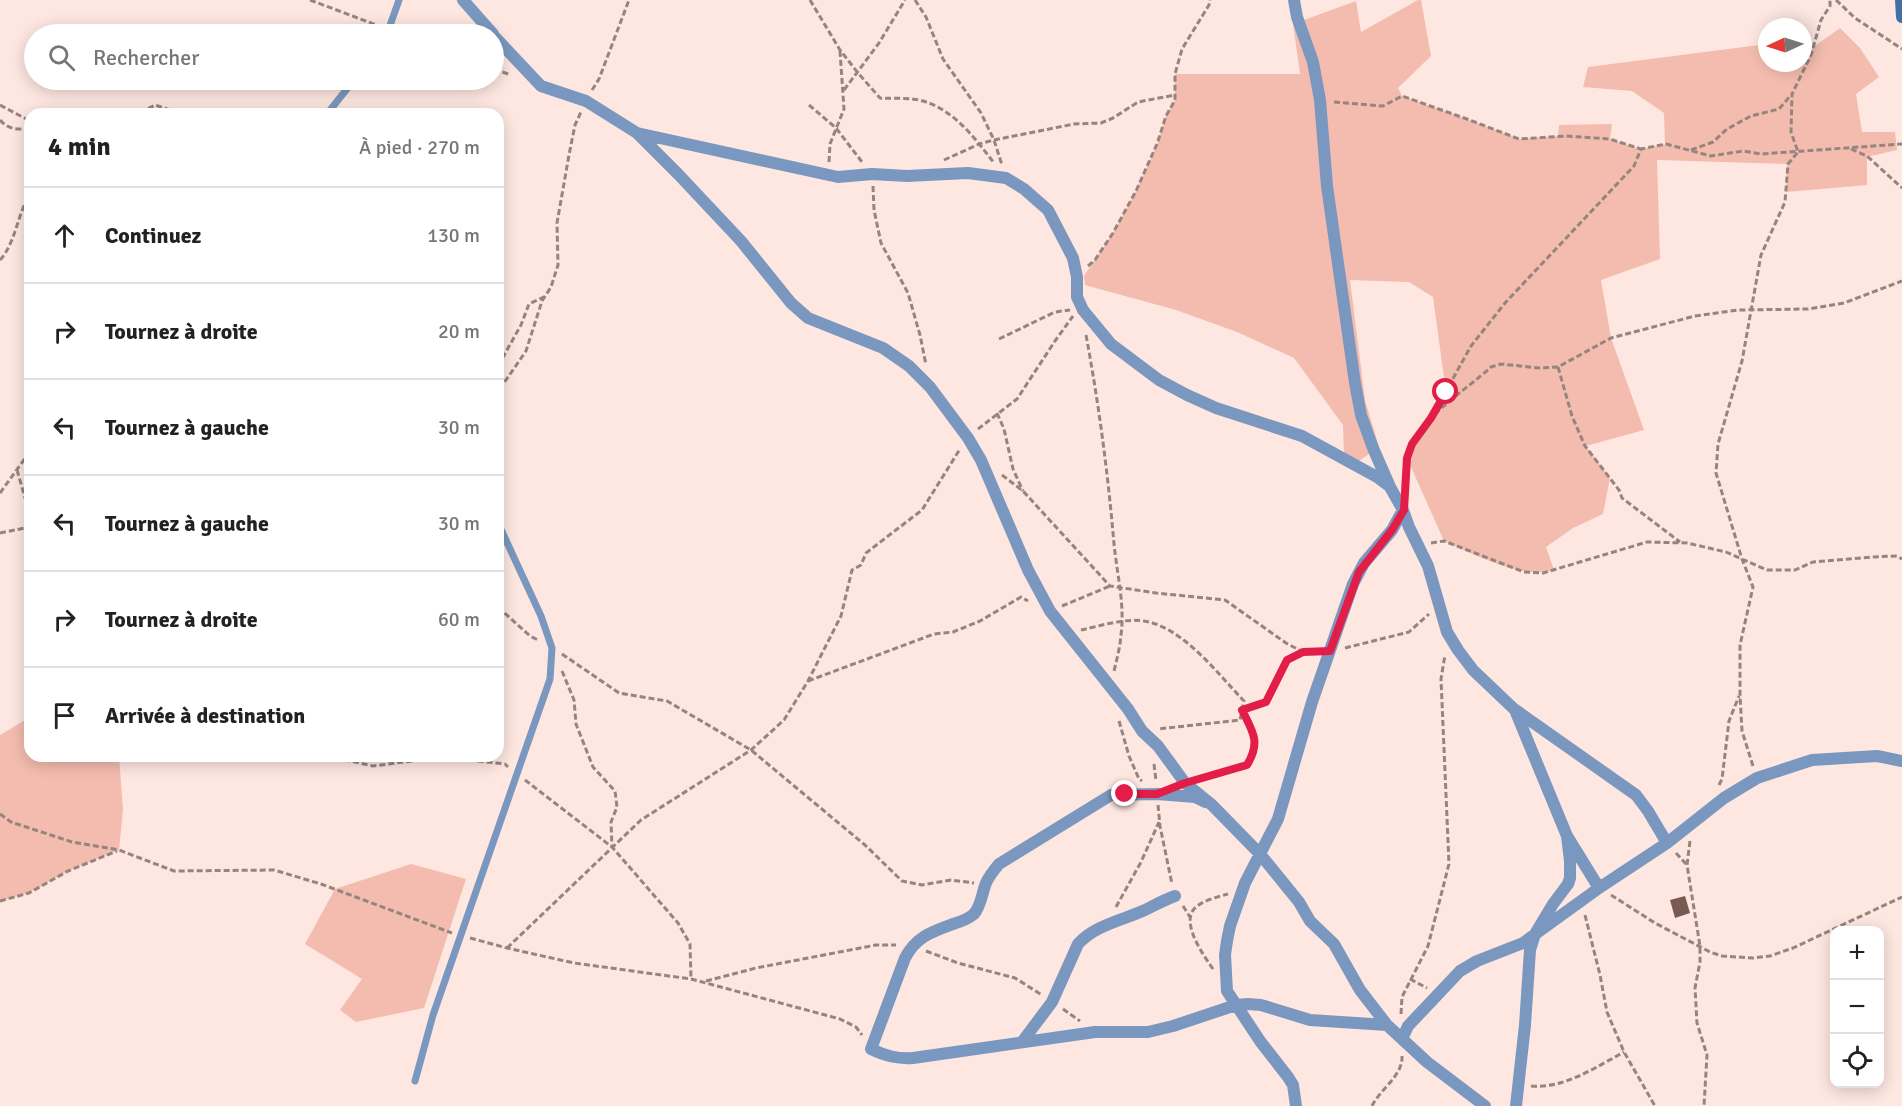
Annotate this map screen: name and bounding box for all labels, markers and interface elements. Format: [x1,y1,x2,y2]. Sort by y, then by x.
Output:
north arrow [1758,18,1812,72]
search box [24,24,504,90]
icon: search [45,41,78,74]
text: Rechercher [93,44,199,71]
text: 4 min [48,131,111,163]
text: À pied · 270 m [359,135,480,160]
icon: ahead [48,219,81,252]
text: Continuez [105,222,201,249]
text: 130 m [427,223,480,248]
icon: right [48,315,81,348]
text: Tournez à droite [105,318,258,345]
text: 20 m [438,319,480,344]
route start [1432,378,1458,404]
icon: left [48,411,81,444]
text: Tournez à gauche [105,414,269,441]
text: 30 m [438,415,480,440]
icon: left [48,507,81,540]
text: Tournez à gauche [105,510,269,537]
text: 30 m [438,511,480,536]
icon: right [48,603,81,636]
text: Tournez à droite [105,606,258,633]
text: 60 m [438,607,480,632]
icon: arrive [48,699,81,732]
text: Arrivée à destination [105,702,305,729]
route end [1111,780,1137,806]
map controls [1830,926,1884,1088]
button: + [1830,926,1884,980]
button: − [1830,980,1884,1034]
button: locate [1830,1034,1884,1088]

